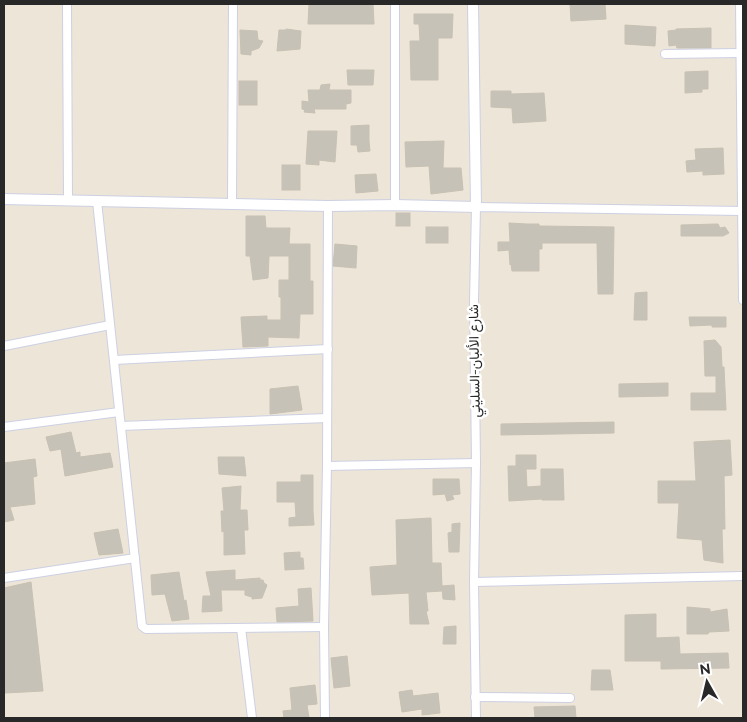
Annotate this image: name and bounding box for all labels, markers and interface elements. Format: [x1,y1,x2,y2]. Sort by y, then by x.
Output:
street label: شارع الألبان-السليني [465,304,487,418]
north arrow [682,657,732,707]
text: N [699,660,712,678]

